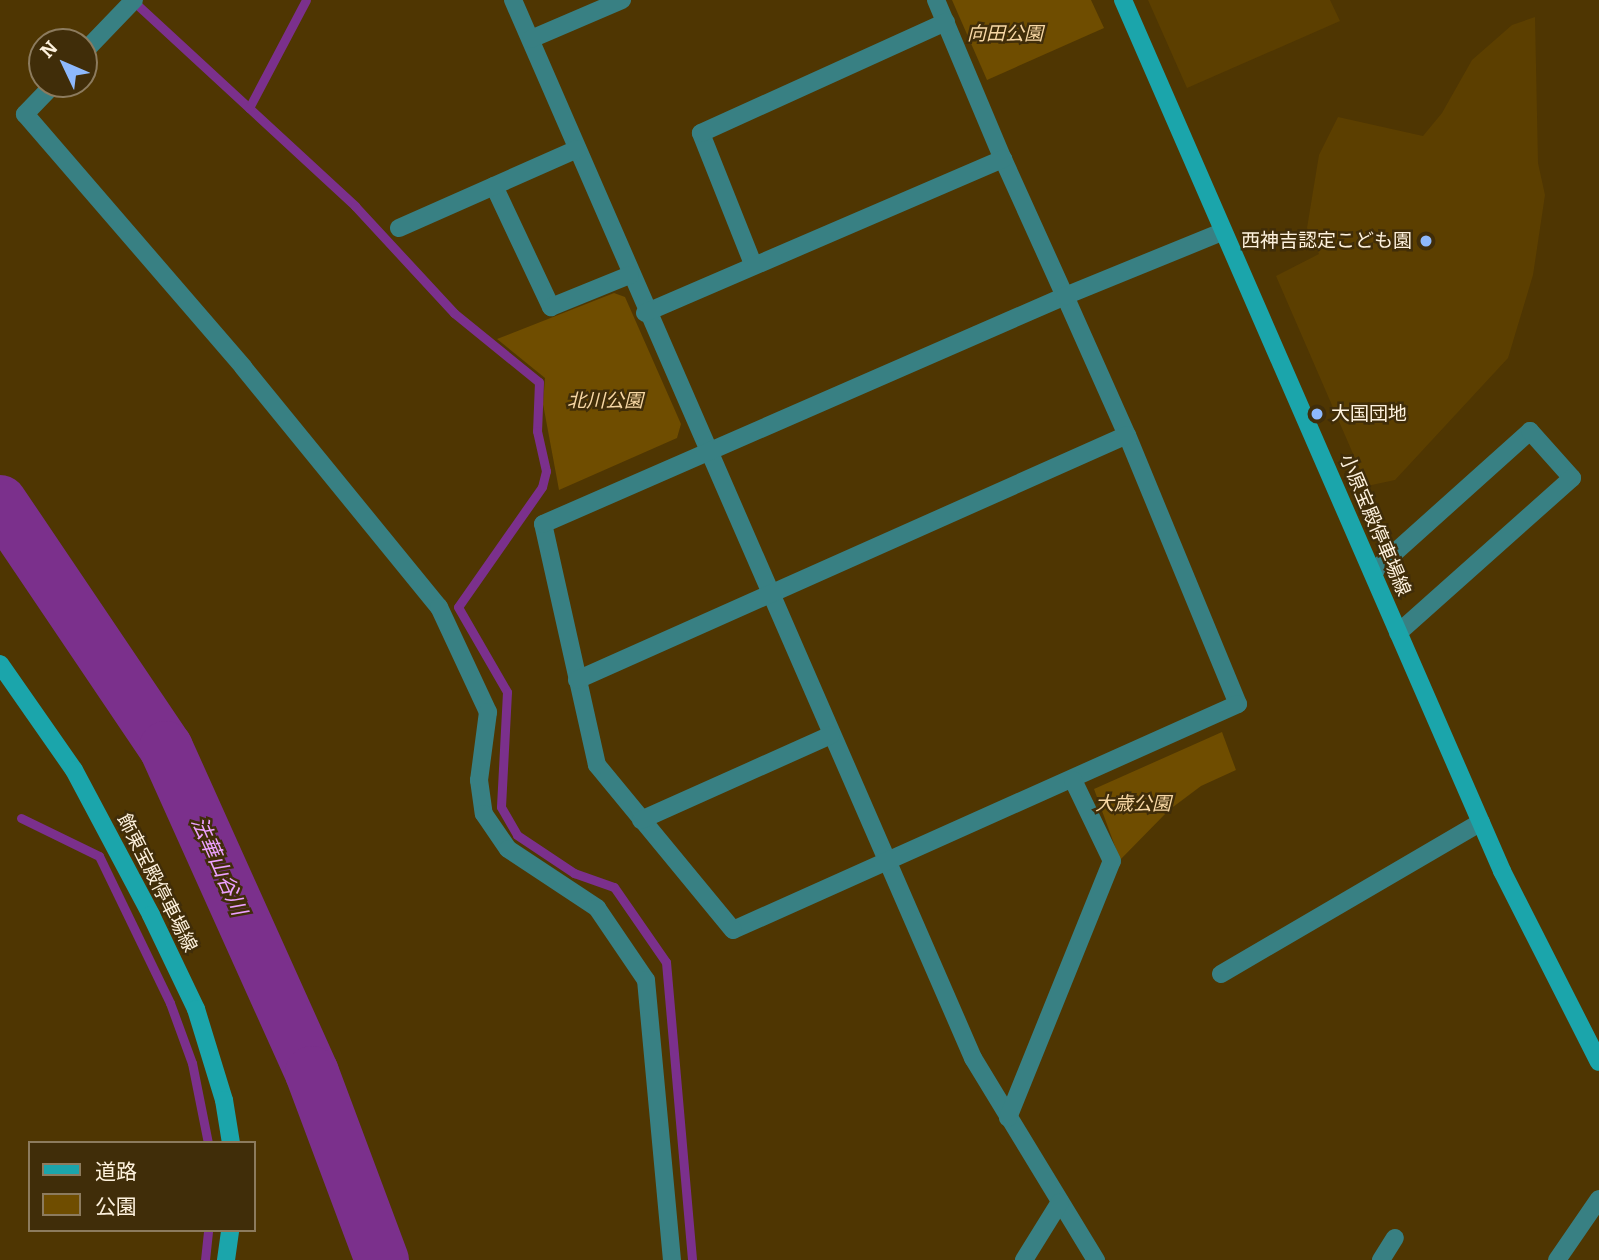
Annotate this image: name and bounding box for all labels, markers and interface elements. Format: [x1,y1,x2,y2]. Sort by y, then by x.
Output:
park label: 向田公園 [967,23,1043,45]
north arrow [28,28,98,98]
text: N [36,36,62,63]
place label: 西神吉認定こども園 [1241,230,1412,252]
marker: 西神吉認定こども園 [1418,233,1434,249]
park label: 北川公園 [567,390,643,412]
place label: 大国団地 [1331,403,1407,425]
marker: 大国団地 [1309,406,1325,422]
street label: 小原宝殿停車場線 [1335,451,1415,599]
park label: 大歳公園 [1095,793,1171,815]
street label: 飾東宝殿停車場線 [112,810,202,956]
water label: 法華山谷川 [186,813,252,919]
legend [28,1141,256,1232]
text: 道路 [95,1159,137,1185]
text: 公園 [95,1194,137,1220]

